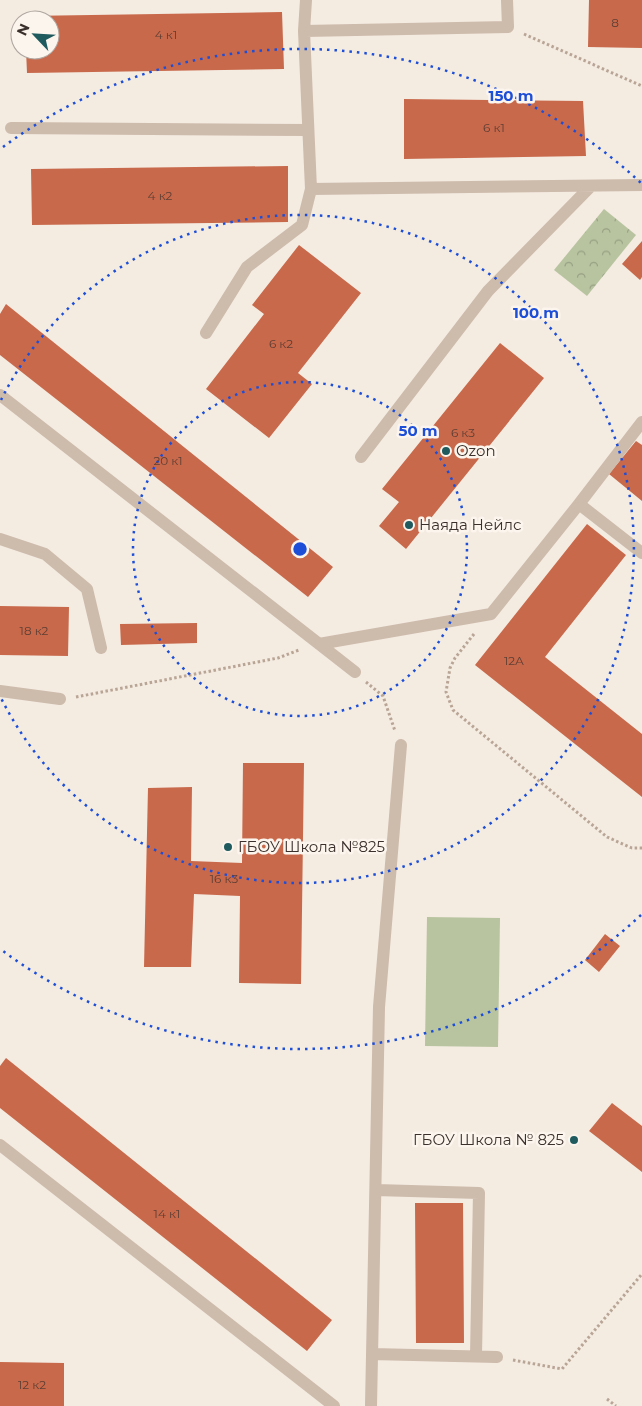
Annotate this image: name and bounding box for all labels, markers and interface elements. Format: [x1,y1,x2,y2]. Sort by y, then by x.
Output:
north arrow [10,10,60,60]
house number: 8 [611,15,619,30]
text: N [13,21,34,38]
house number: 4 к1 [155,27,177,42]
text: 150 m [489,86,533,105]
house number: 6 к1 [483,120,505,135]
house number: 4 к2 [148,188,173,203]
text: 100 m [513,303,559,322]
house number: 6 к2 [269,336,293,351]
text: 50 m [398,421,438,440]
house number: 6 к3 [451,425,475,440]
place label: Ozon [456,441,496,460]
marker: Ozon [440,445,452,457]
house number: 20 к1 [153,453,183,468]
place label: Наяда Нейлс [419,515,521,534]
marker: Наяда Нейлс [403,519,415,531]
centre of rings [291,540,309,558]
house number: 18 к2 [20,623,49,638]
house number: 12А [504,653,524,668]
place label: ГБОУ Школа №825 [238,837,385,856]
marker: ГБОУ Школа №825 [222,841,234,853]
house number: 16 к3 [210,871,238,886]
place label: ГБОУ Школа № 825 [413,1130,564,1149]
marker: ГБОУ Школа № 825 [568,1134,580,1146]
house number: 14 к1 [154,1206,180,1221]
house number: 12 к2 [18,1377,46,1392]

